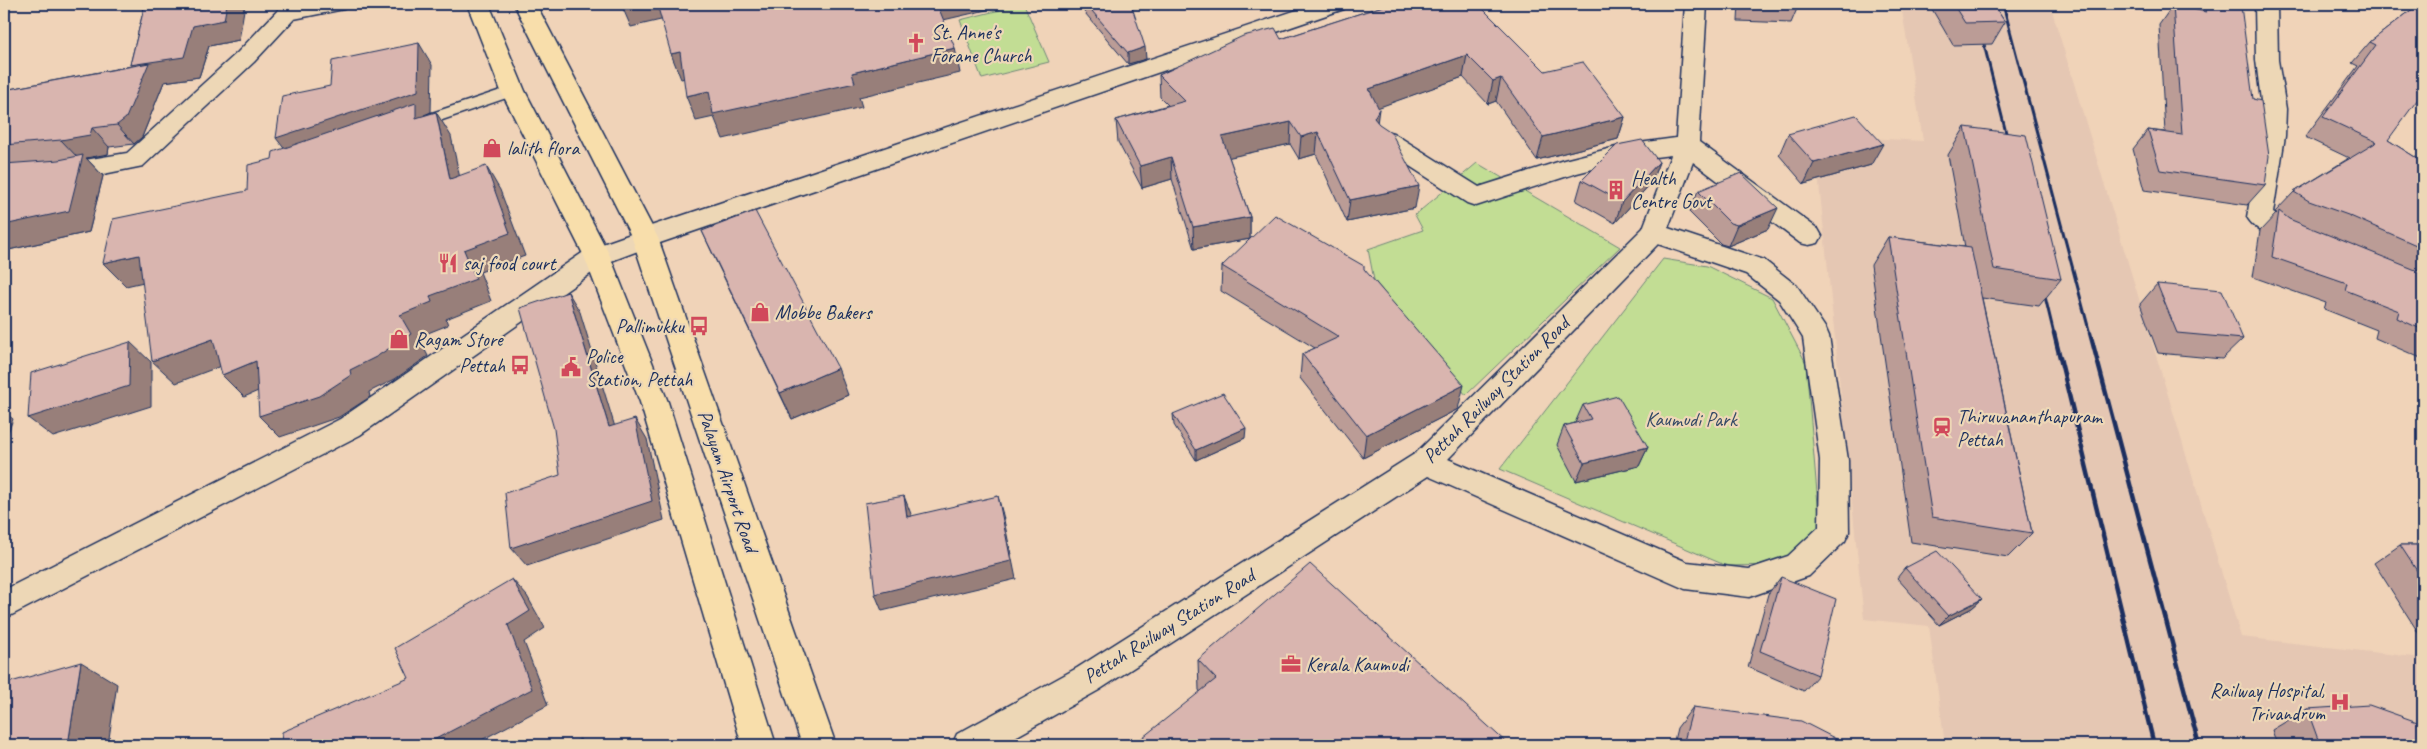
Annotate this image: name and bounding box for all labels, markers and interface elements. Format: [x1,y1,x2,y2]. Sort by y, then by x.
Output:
place label: St. Anne's Forane Church [931,20,1032,68]
church icon: St. Anne's Forane Church [905,32,927,54]
place label: lalith flora [507,136,580,161]
shop icon: lalith flora [481,137,503,159]
place label: Health Centre Govt [1631,166,1714,214]
building icon: Health Centre Govt [1605,179,1627,201]
place label: saj food court [463,251,558,276]
restaurant icon: saj food court [437,252,459,274]
place label: Mobbe Bakers [775,300,874,325]
shop icon: Mobbe Bakers [749,301,771,323]
street label: Pettah Railway Station Road [1418,309,1577,468]
place label: Pallimukku [616,314,686,339]
bus stop icon: Pallimukku [688,315,710,337]
place label: Ragam Store [414,327,504,352]
shop icon: Ragam Store [388,328,410,350]
place label: Police Station, Pettah [586,344,693,392]
place label: Pettah [459,353,506,378]
bus stop icon: Pettah [509,354,531,376]
public building icon: Police Station, Pettah [560,356,582,378]
place label: Thiruvananthapuram Pettah [1957,404,2104,452]
street label: Palayam Airport Road [692,407,765,558]
park label: Kaumudi Park [1645,407,1738,432]
station icon: Thiruvananthapuram Pettah [1931,416,1953,438]
street label: Pettah Railway Station Road [1079,562,1262,689]
place label: Kerala Kaumudi [1306,652,1411,677]
office icon: Kerala Kaumudi [1280,653,1302,675]
place label: Railway Hospital, Trivandrum [2210,678,2326,726]
hospital icon: Railway Hospital, Trivandrum [2329,691,2351,713]

